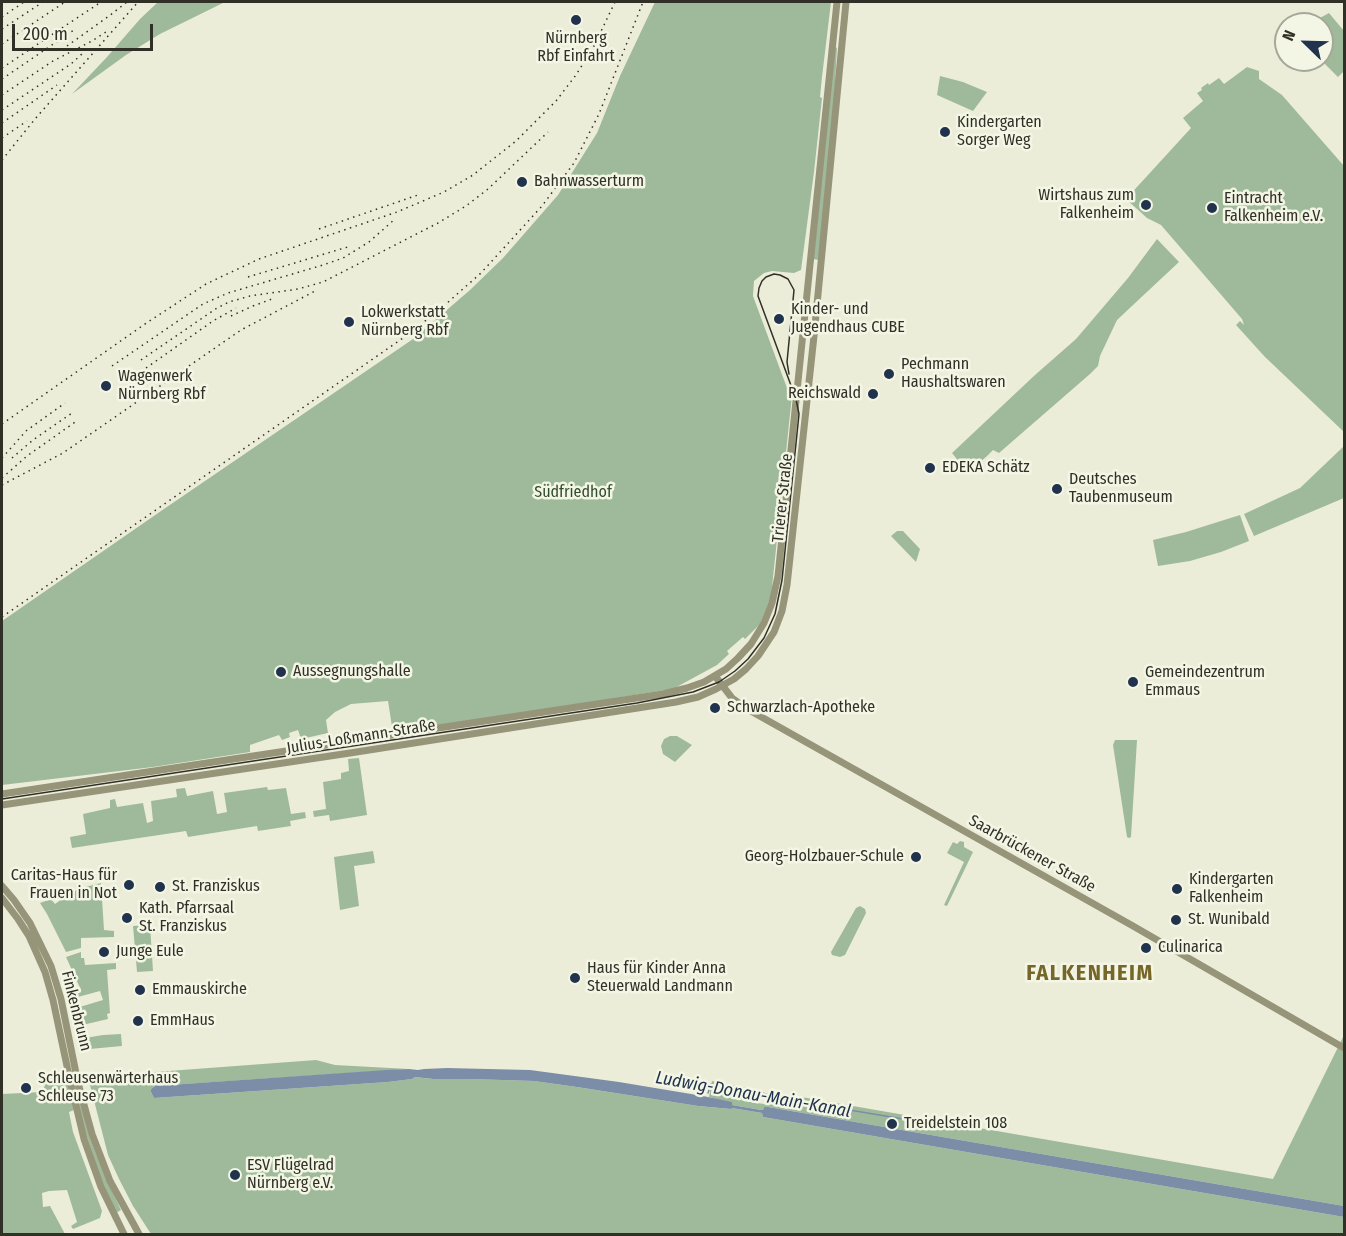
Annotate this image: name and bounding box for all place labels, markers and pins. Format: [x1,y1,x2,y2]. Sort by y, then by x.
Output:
marker: Nürnberg Rbf Einfahrt [569,13,583,27]
place label: Nürnberg Rbf Einfahrt [537,29,615,67]
place label: Kindergarten Sorger Weg [957,113,1042,151]
marker: Kindergarten Sorger Weg [938,125,952,139]
place label: Bahnwasserturm [534,172,644,192]
marker: Bahnwasserturm [515,175,529,189]
place label: Wirtshaus zum Falkenheim [1038,186,1134,224]
place label: Eintracht Falkenheim e.V. [1224,189,1323,227]
marker: Wirtshaus zum Falkenheim [1139,198,1153,212]
marker: Eintracht Falkenheim e.V. [1205,201,1219,215]
place label: Kinder- und Jugendhaus CUBE [791,300,905,338]
place label: Lokwerkstatt Nürnberg Rbf [361,303,448,341]
marker: Kinder- und Jugendhaus CUBE [772,312,786,326]
marker: Lokwerkstatt Nürnberg Rbf [342,315,356,329]
place label: Pechmann Haushaltswaren [901,355,1006,393]
place label: Wagenwerk Nürnberg Rbf [118,367,205,405]
marker: Pechmann Haushaltswaren [882,367,896,381]
marker: Wagenwerk Nürnberg Rbf [99,379,113,393]
place label: Reichswald [788,384,861,404]
marker: Reichswald [866,387,880,401]
place label: EDEKA Schätz [942,458,1030,478]
marker: EDEKA Schätz [923,461,937,475]
place label: Deutsches Taubenmuseum [1069,470,1173,508]
marker: Deutsches Taubenmuseum [1050,482,1064,496]
place label: Aussegnungshalle [293,662,411,682]
place label: Gemeindezentrum Emmaus [1145,663,1265,701]
marker: Aussegnungshalle [274,665,288,679]
marker: Gemeindezentrum Emmaus [1126,675,1140,689]
place label: Schwarzlach-Apotheke [727,698,875,718]
marker: Schwarzlach-Apotheke [708,701,722,715]
place label: Georg-Holzbauer-Schule [745,847,904,867]
marker: Georg-Holzbauer-Schule [909,850,923,864]
place label: Caritas-Haus für Frauen in Not [11,866,117,904]
place label: Kindergarten Falkenheim [1189,870,1274,908]
place label: St. Franziskus [172,877,260,897]
marker: Caritas-Haus für Frauen in Not [122,878,136,892]
marker: St. Franziskus [153,880,167,894]
marker: Kindergarten Falkenheim [1170,882,1184,896]
place label: Kath. Pfarrsaal St. Franziskus [139,899,234,937]
place label: St. Wunibald [1188,910,1270,930]
marker: Kath. Pfarrsaal St. Franziskus [120,911,134,925]
marker: St. Wunibald [1169,913,1183,927]
place label: Culinarica [1158,938,1223,958]
marker: Culinarica [1139,941,1153,955]
place label: Junge Eule [116,942,184,962]
marker: Junge Eule [97,945,111,959]
place label: Haus für Kinder Anna Steuerwald Landmann [587,959,733,997]
marker: Haus für Kinder Anna Steuerwald Landmann [568,971,582,985]
place label: Emmauskirche [152,980,247,1000]
marker: Emmauskirche [133,983,147,997]
place label: EmmHaus [150,1011,215,1031]
marker: EmmHaus [131,1014,145,1028]
place label: Schleusenwärterhaus Schleuse 73 [38,1069,178,1107]
marker: Schleusenwärterhaus Schleuse 73 [19,1081,33,1095]
place label: Treidelstein 108 [904,1114,1007,1134]
marker: Treidelstein 108 [885,1117,899,1131]
place label: ESV Flügelrad Nürnberg e.V. [247,1156,334,1194]
marker: ESV Flügelrad Nürnberg e.V. [228,1168,242,1182]

